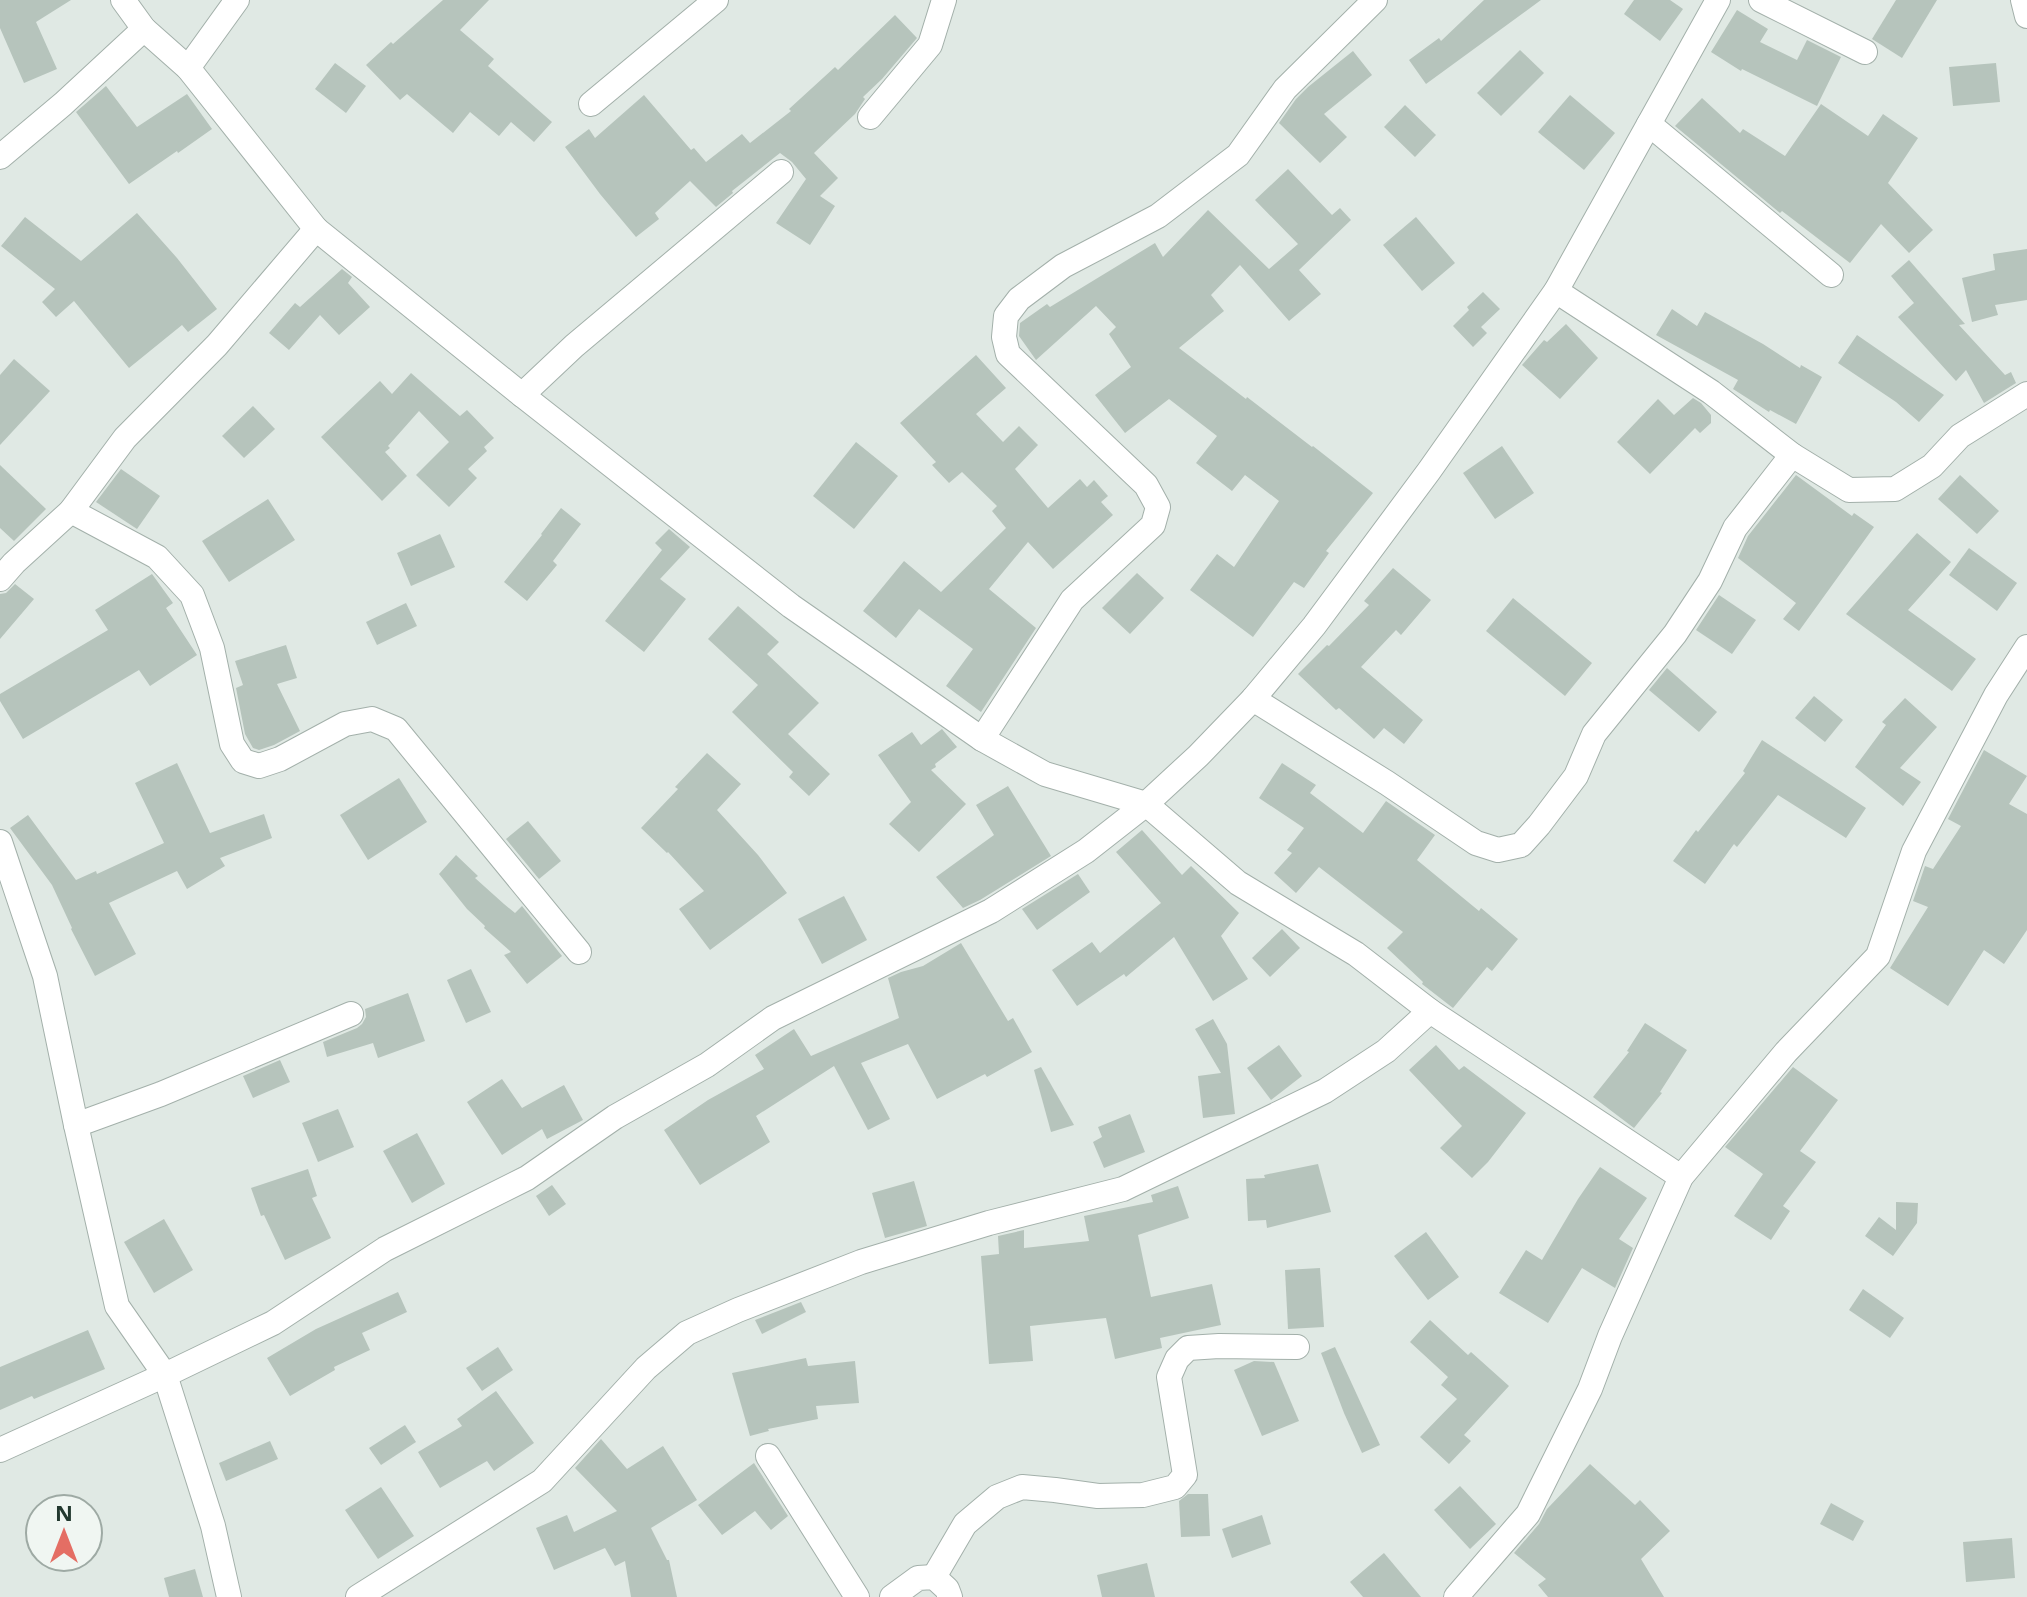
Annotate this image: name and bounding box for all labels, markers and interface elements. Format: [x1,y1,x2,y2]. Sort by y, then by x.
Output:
north arrow [24,1493,104,1573]
text: N [55,1497,73,1527]

